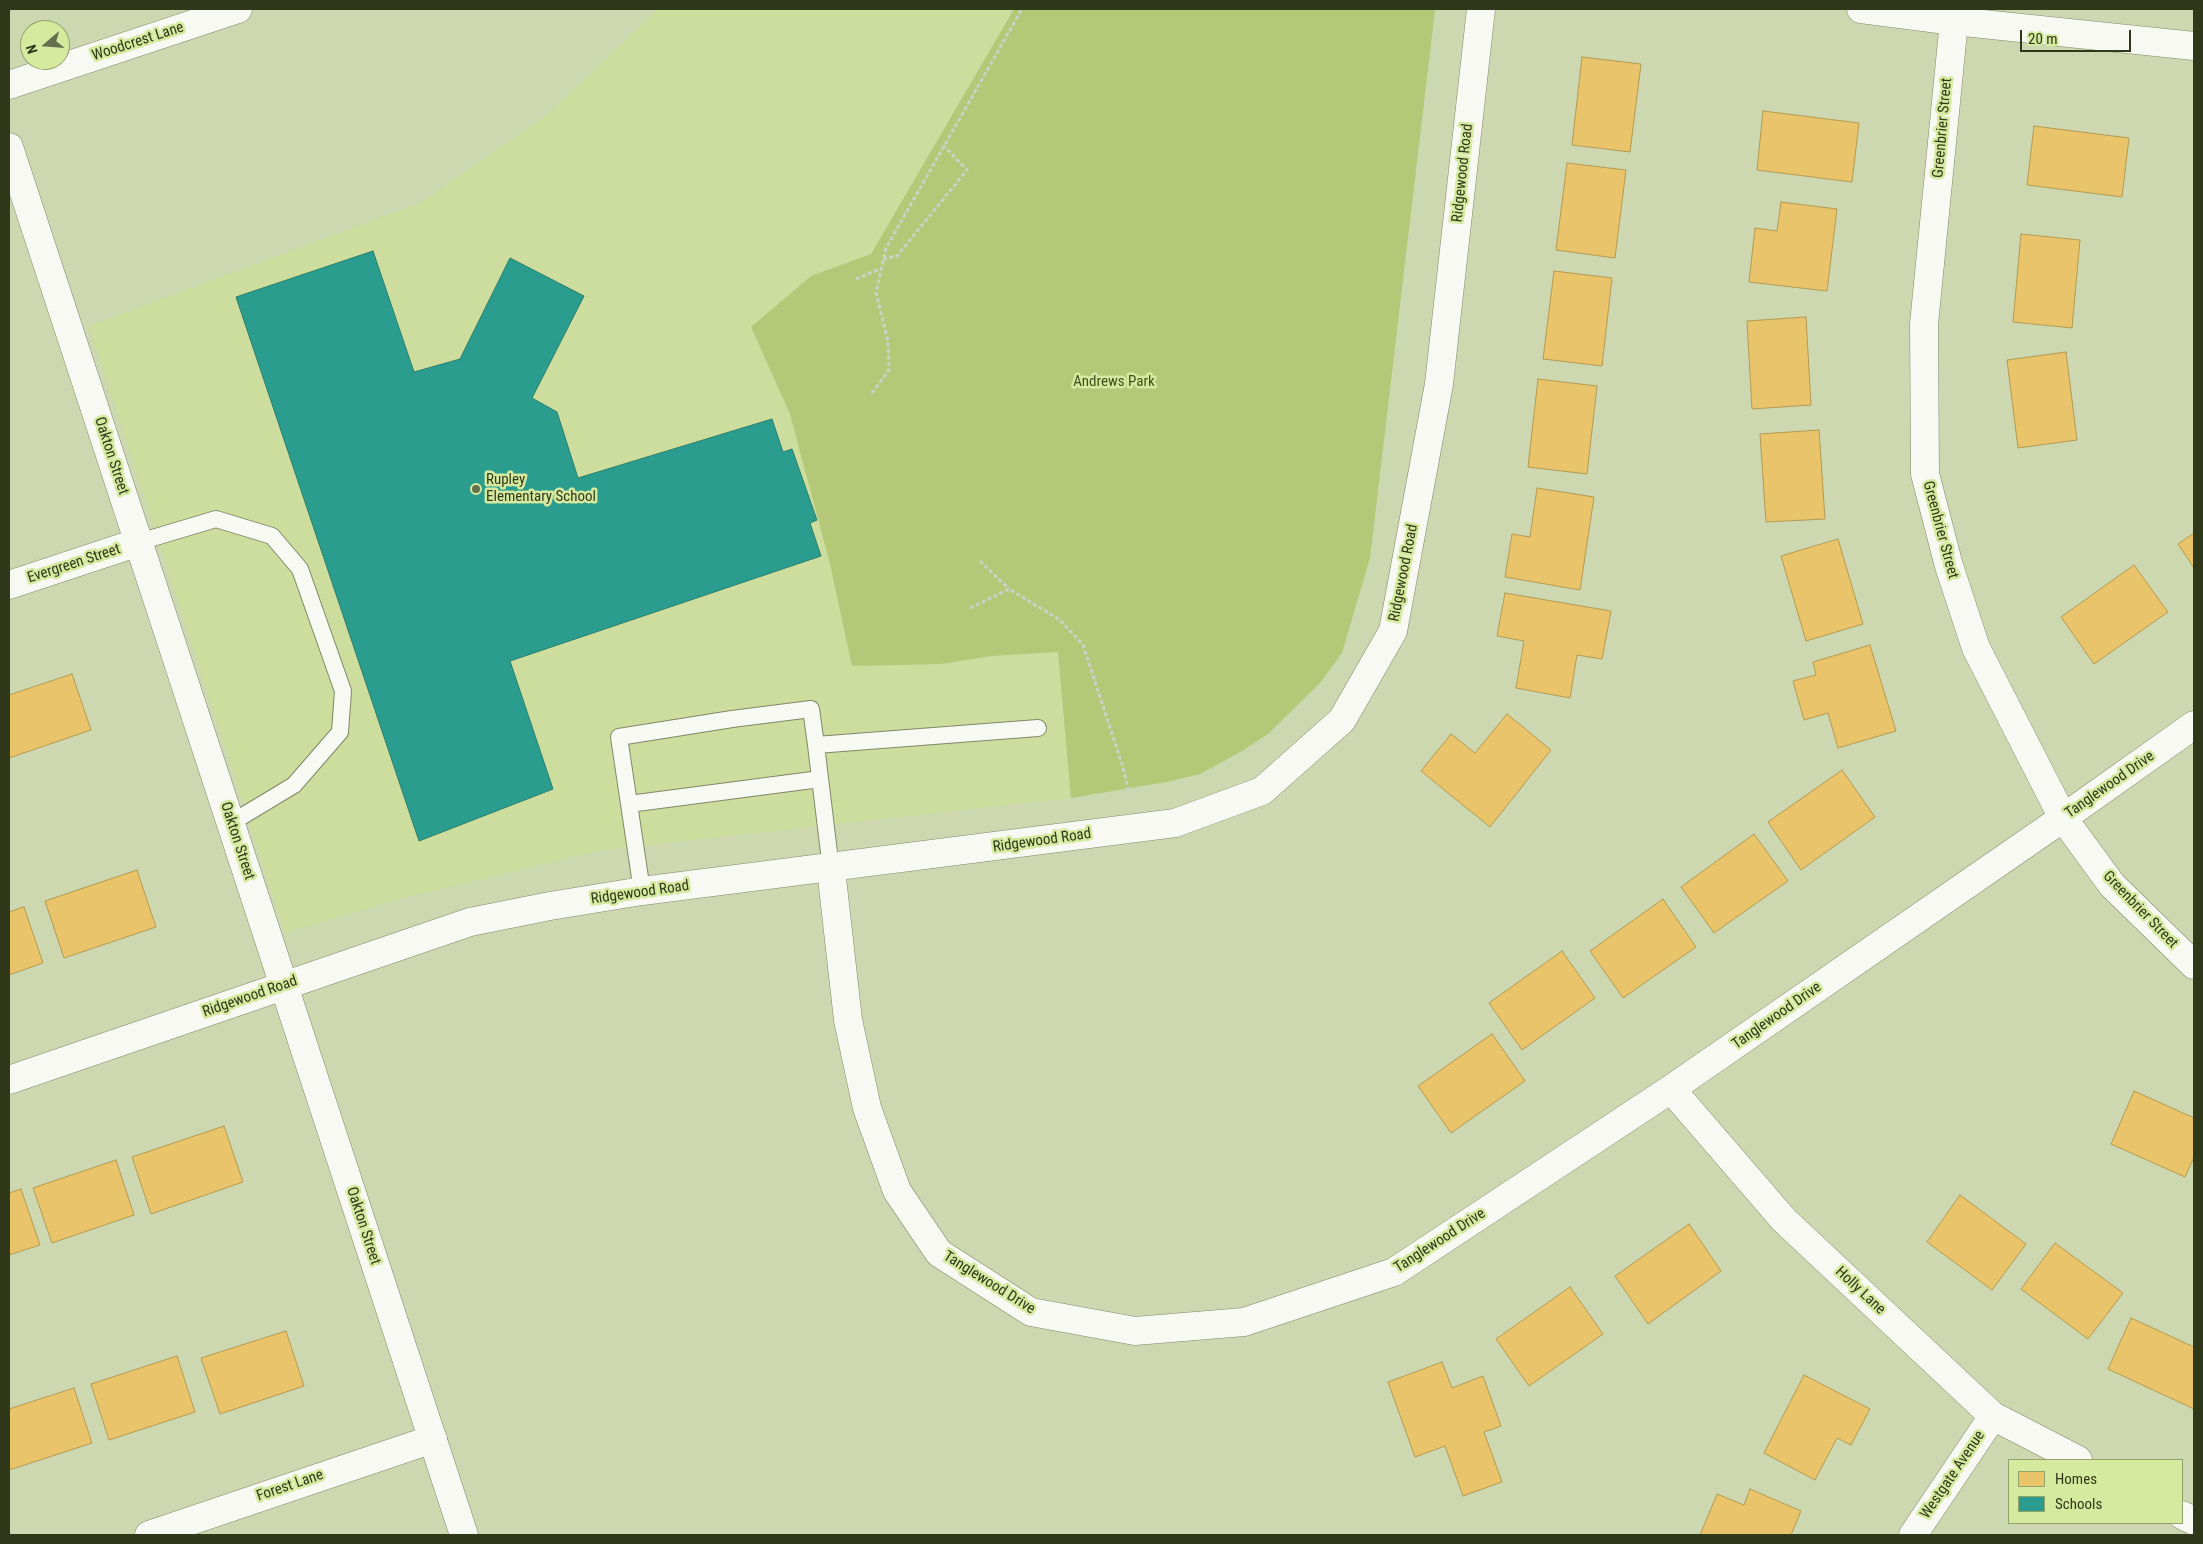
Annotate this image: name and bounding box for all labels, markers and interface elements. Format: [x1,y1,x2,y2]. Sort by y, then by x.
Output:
street label: Woodcrest Lane [90,19,186,65]
north arrow [20,20,70,70]
scale bar [2023,20,2134,52]
text: 20 m [2028,30,2058,48]
text: N [23,43,41,56]
street label: Greenbrier Street [1930,77,1956,179]
street label: Ridgewood Road [1449,123,1477,223]
park label: Andrews Park [1073,373,1155,391]
street label: Oakton Street [90,415,132,497]
place label: Rupley Elementary School [486,471,596,506]
street label: Greenbrier Street [1918,479,1962,581]
marker: Rupley Elementary School [470,483,482,495]
street label: Ridgewood Road [1386,523,1422,623]
street label: Evergreen Street [25,540,123,588]
street label: Tanglewood Drive [2062,748,2158,822]
street label: Oakton Street [216,800,258,882]
street label: Ridgewood Road [992,825,1092,857]
street label: Greenbrier Street [2099,868,2181,952]
street label: Ridgewood Road [590,877,690,909]
street label: Ridgewood Road [200,972,300,1022]
street label: Tanglewood Drive [1729,979,1825,1053]
street label: Oakton Street [342,1185,384,1267]
street label: Tanglewood Drive [1391,1205,1489,1277]
street label: Tanglewood Drive [940,1248,1038,1318]
street label: Holly Lane [1831,1263,1889,1319]
street label: Westgate Avenue [1917,1428,1989,1522]
legend [2008,1459,2183,1524]
street label: Forest Lane [254,1466,326,1506]
text: Homes [2055,1470,2097,1488]
text: Schools [2055,1495,2102,1513]

